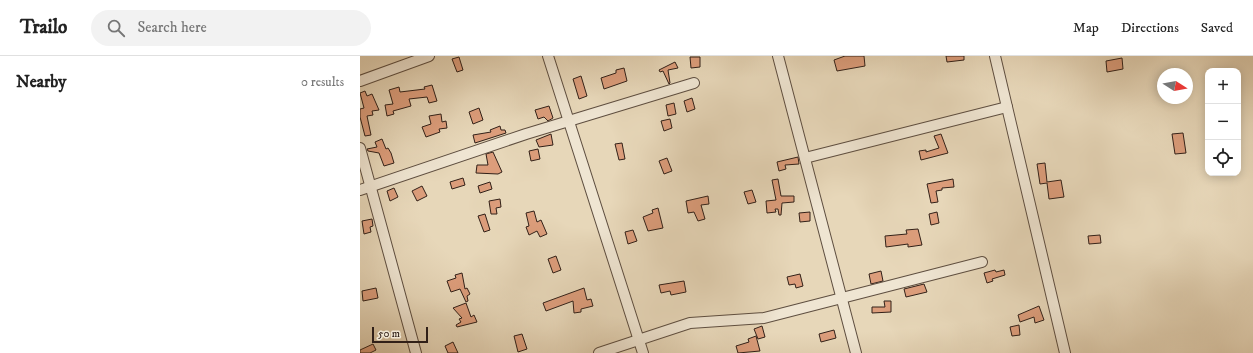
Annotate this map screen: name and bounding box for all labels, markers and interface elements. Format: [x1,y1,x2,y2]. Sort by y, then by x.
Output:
search box [91,10,371,46]
text: Trailo [20,16,67,39]
icon: search [105,17,127,39]
text: Search here [137,18,207,37]
text: Map [1073,19,1099,37]
text: Directions [1121,19,1179,37]
text: Saved [1201,19,1233,37]
north arrow [1157,68,1193,104]
map controls [1205,68,1241,176]
button: + [1205,68,1241,104]
text: Nearby [16,71,66,93]
text: 0 results [301,74,344,90]
button: − [1205,104,1241,140]
button: locate [1205,140,1241,176]
scale bar [372,325,428,344]
text: 50 m [378,327,400,341]

